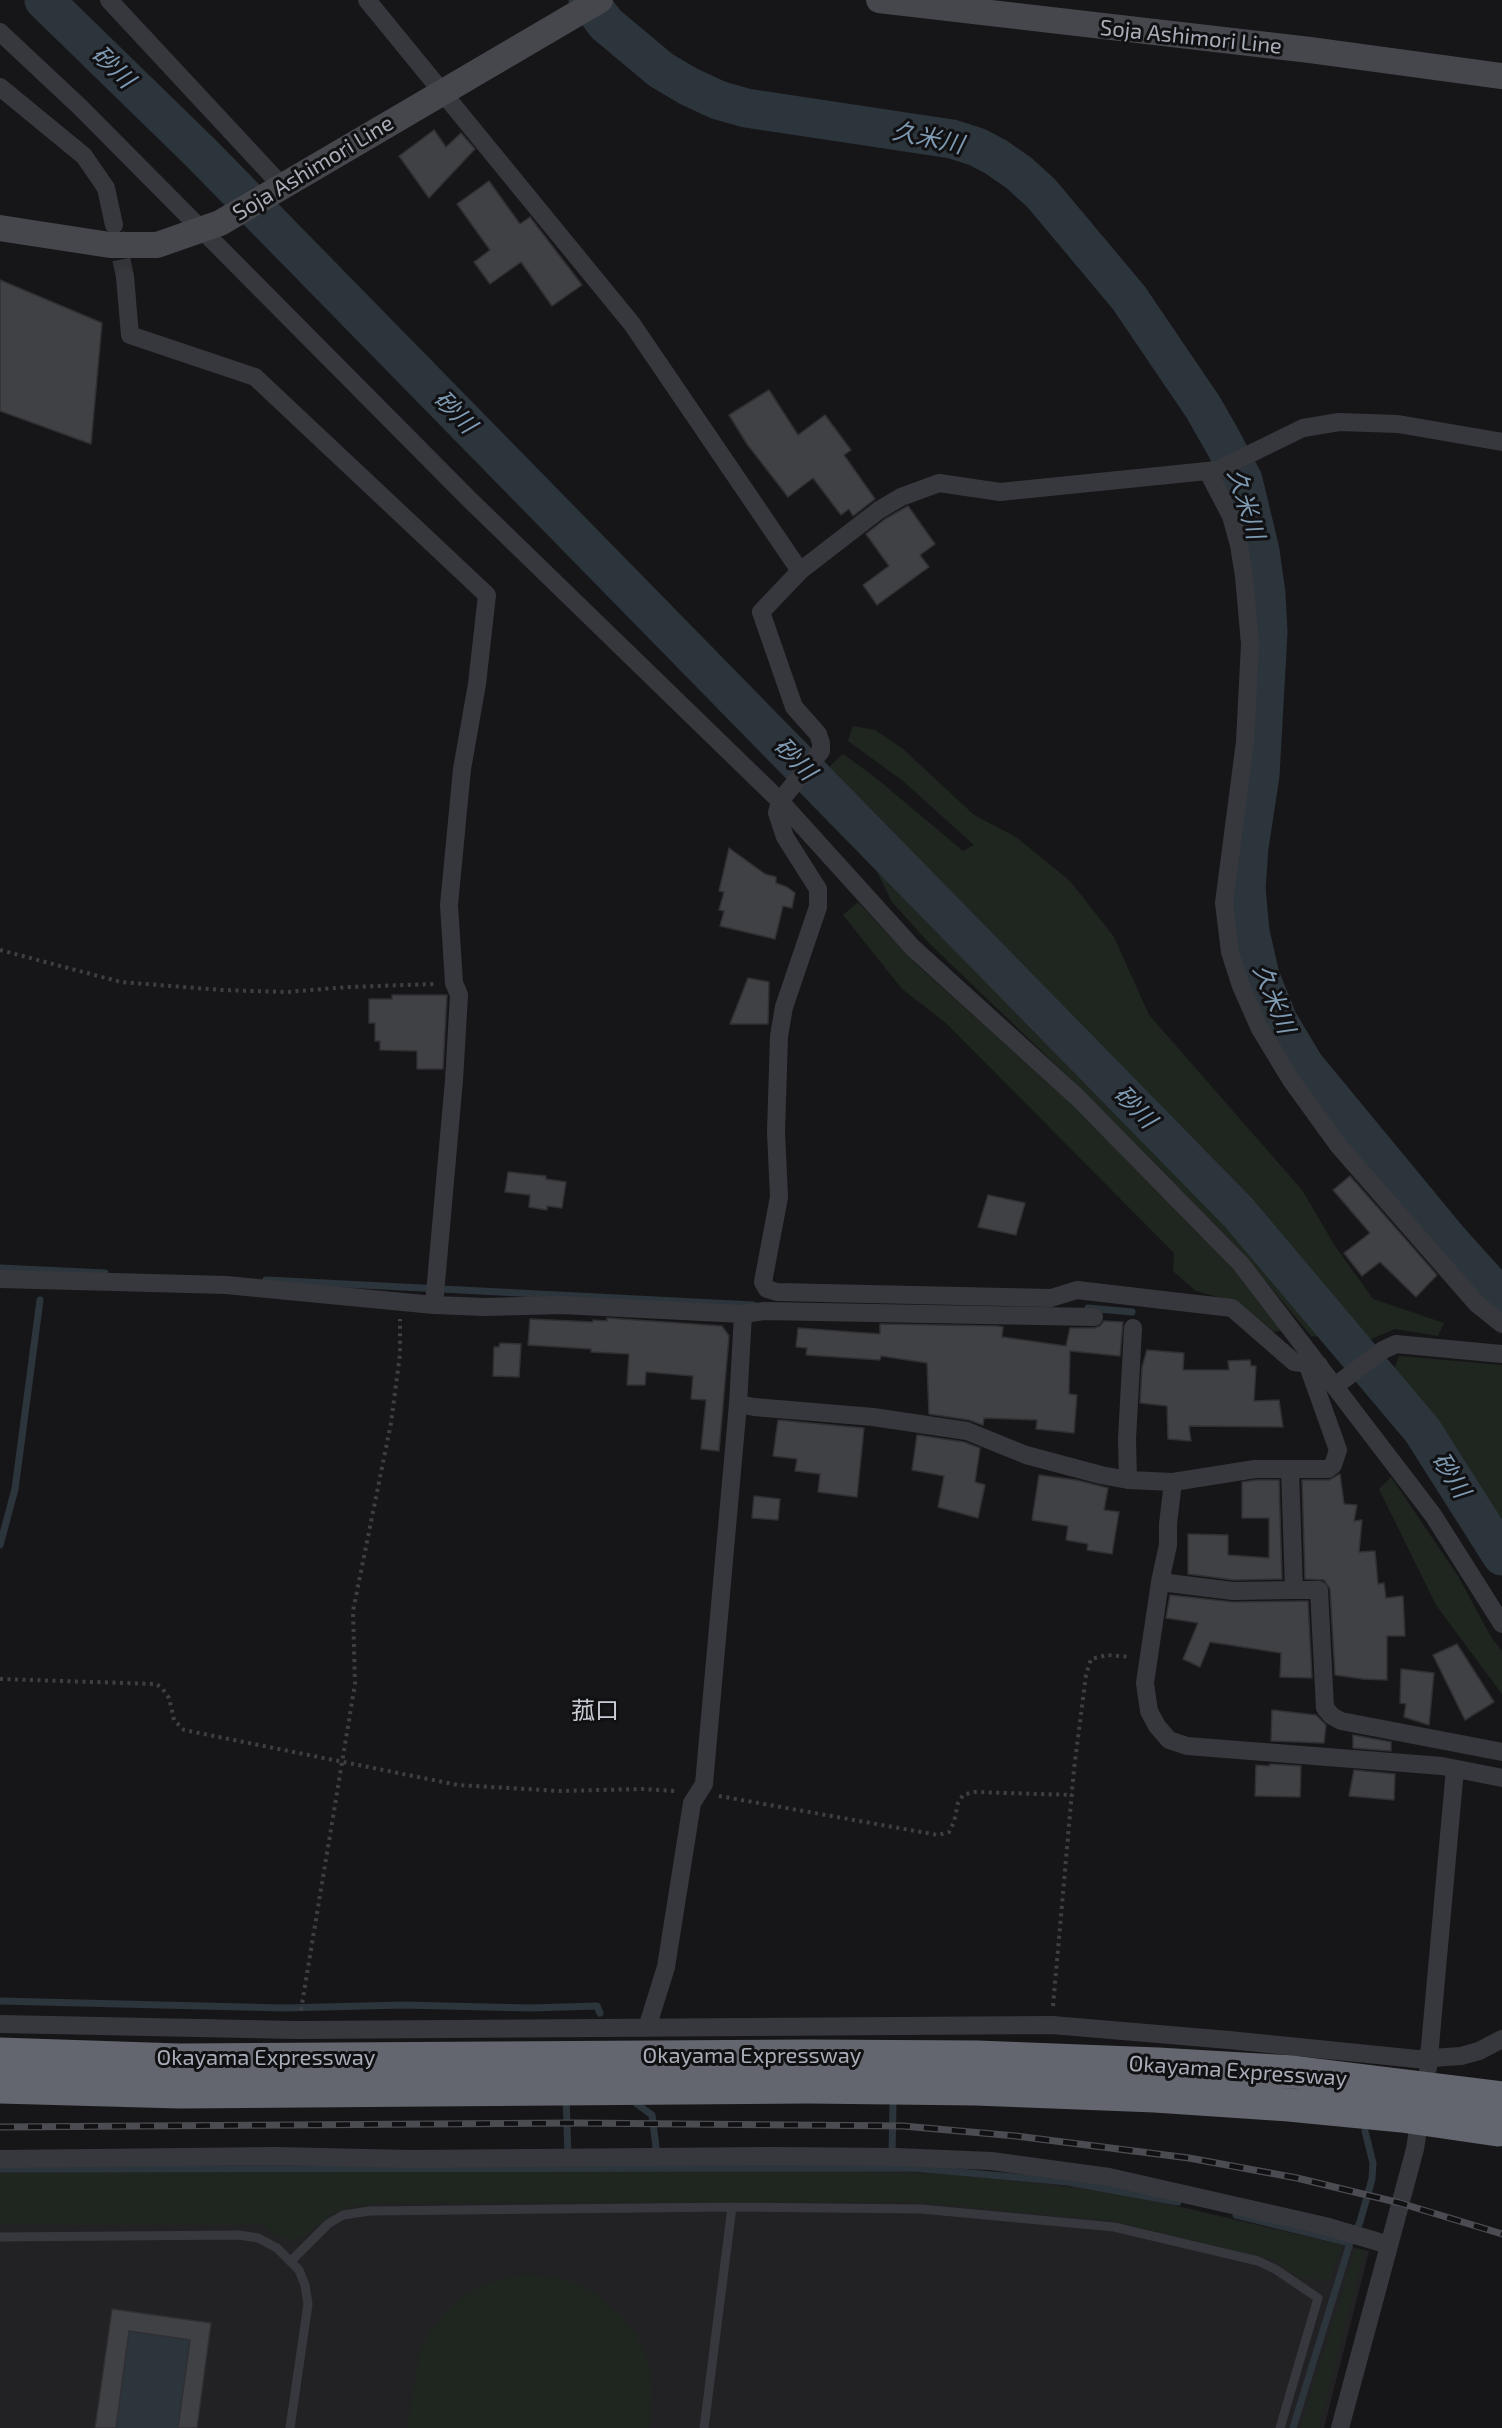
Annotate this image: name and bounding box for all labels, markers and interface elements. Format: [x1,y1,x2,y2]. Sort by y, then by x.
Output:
street label: Soja Ashimori Line [1099,14,1283,60]
water label: 砂川 [86,40,140,94]
street label: Soja Ashimori Line [228,110,398,226]
water label: 久米川 [890,116,966,160]
water label: 砂川 [428,385,482,439]
water label: 久米川 [1222,465,1270,543]
water label: 砂川 [768,732,822,786]
water label: 久米川 [1247,960,1301,1038]
water label: 砂川 [1108,1080,1162,1134]
water label: 砂川 [1426,1447,1476,1503]
district label: 菰口 [571,1697,619,1725]
street label: Okayama Expressway [642,2043,862,2069]
street label: Okayama Expressway [156,2045,376,2071]
street label: Okayama Expressway [1128,2050,1348,2092]

